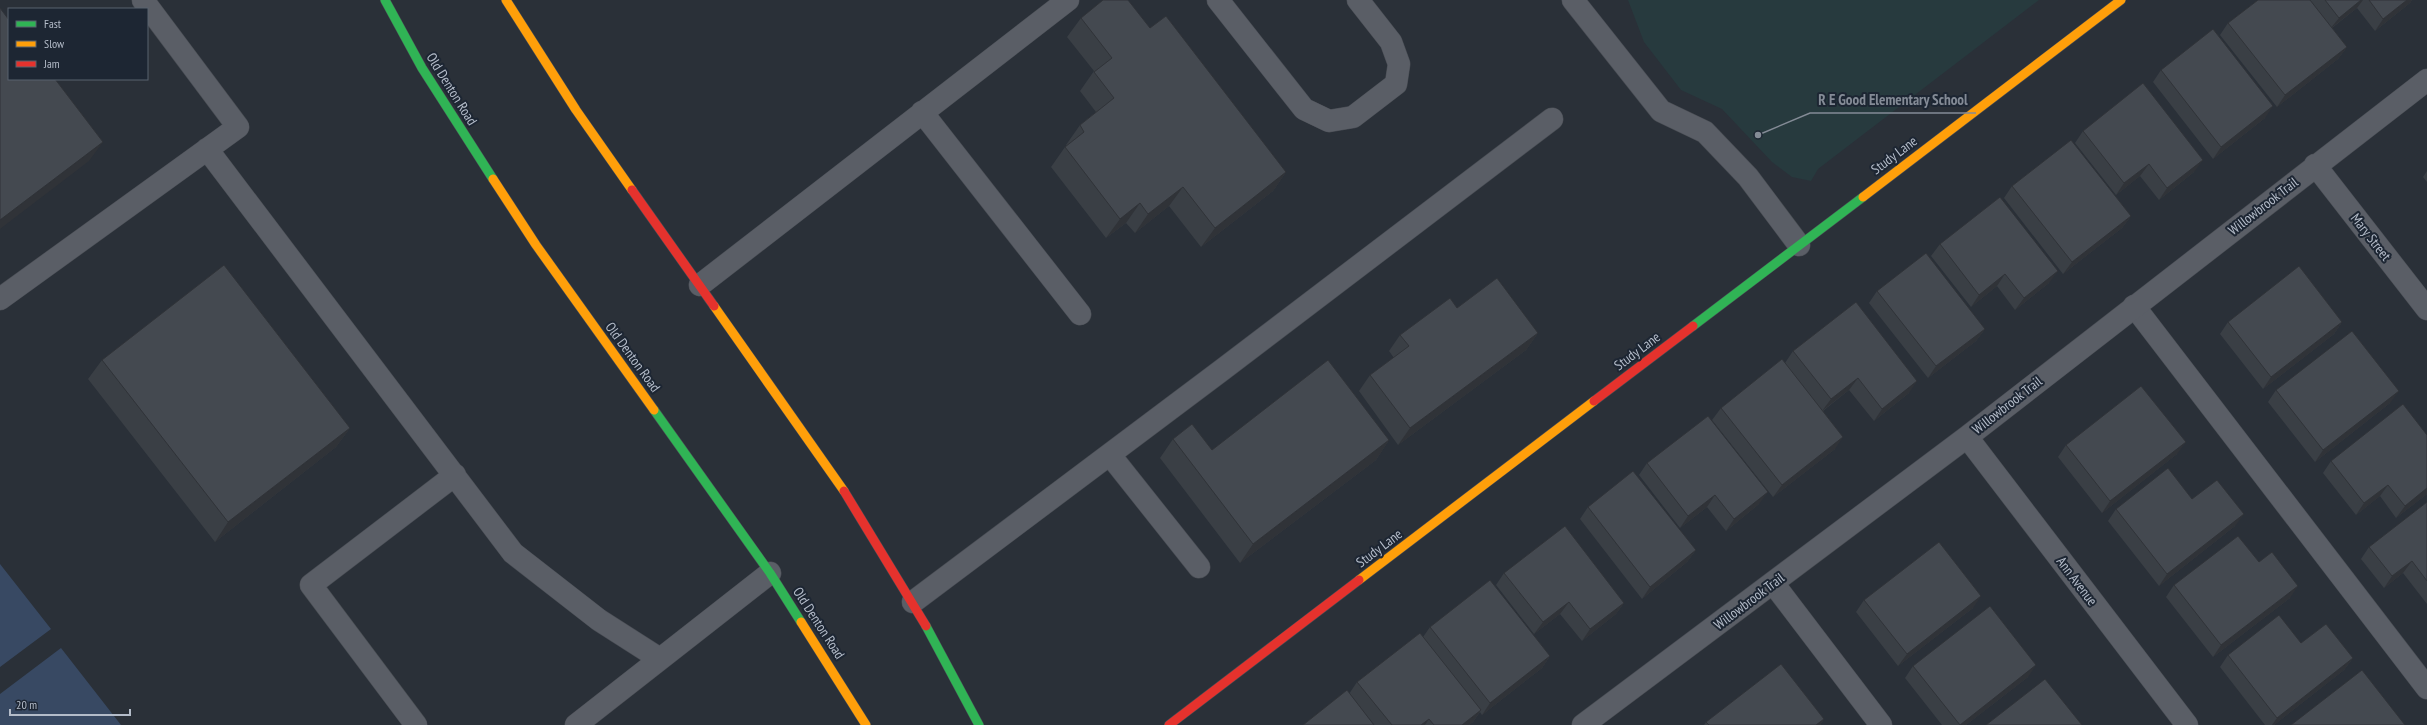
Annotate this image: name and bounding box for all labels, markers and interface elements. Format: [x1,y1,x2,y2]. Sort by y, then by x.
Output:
legend [8,8,148,80]
text: Fast [44,16,62,31]
text: Slow [44,36,65,51]
street label: Old Denton Road [423,49,481,129]
text: Jam [43,56,60,71]
callout: R E Good Elementary School [1810,86,1976,113]
text: R E Good Elementary School [1818,90,1968,109]
street label: Study Lane [1867,132,1921,178]
street label: Willowbrook Trail [2224,173,2302,239]
street label: Mary Street [2347,210,2395,264]
street label: Old Denton Road [602,319,664,395]
street label: Study Lane [1610,328,1664,374]
street label: Willowbrook Trail [1968,372,2046,438]
street label: Study Lane [1352,525,1406,571]
street label: Ann Avenue [2053,553,2101,609]
street label: Willowbrook Trail [1710,568,1788,633]
street label: Old Denton Road [789,584,849,662]
scale bar [10,691,130,717]
text: 20 m [16,697,37,712]

